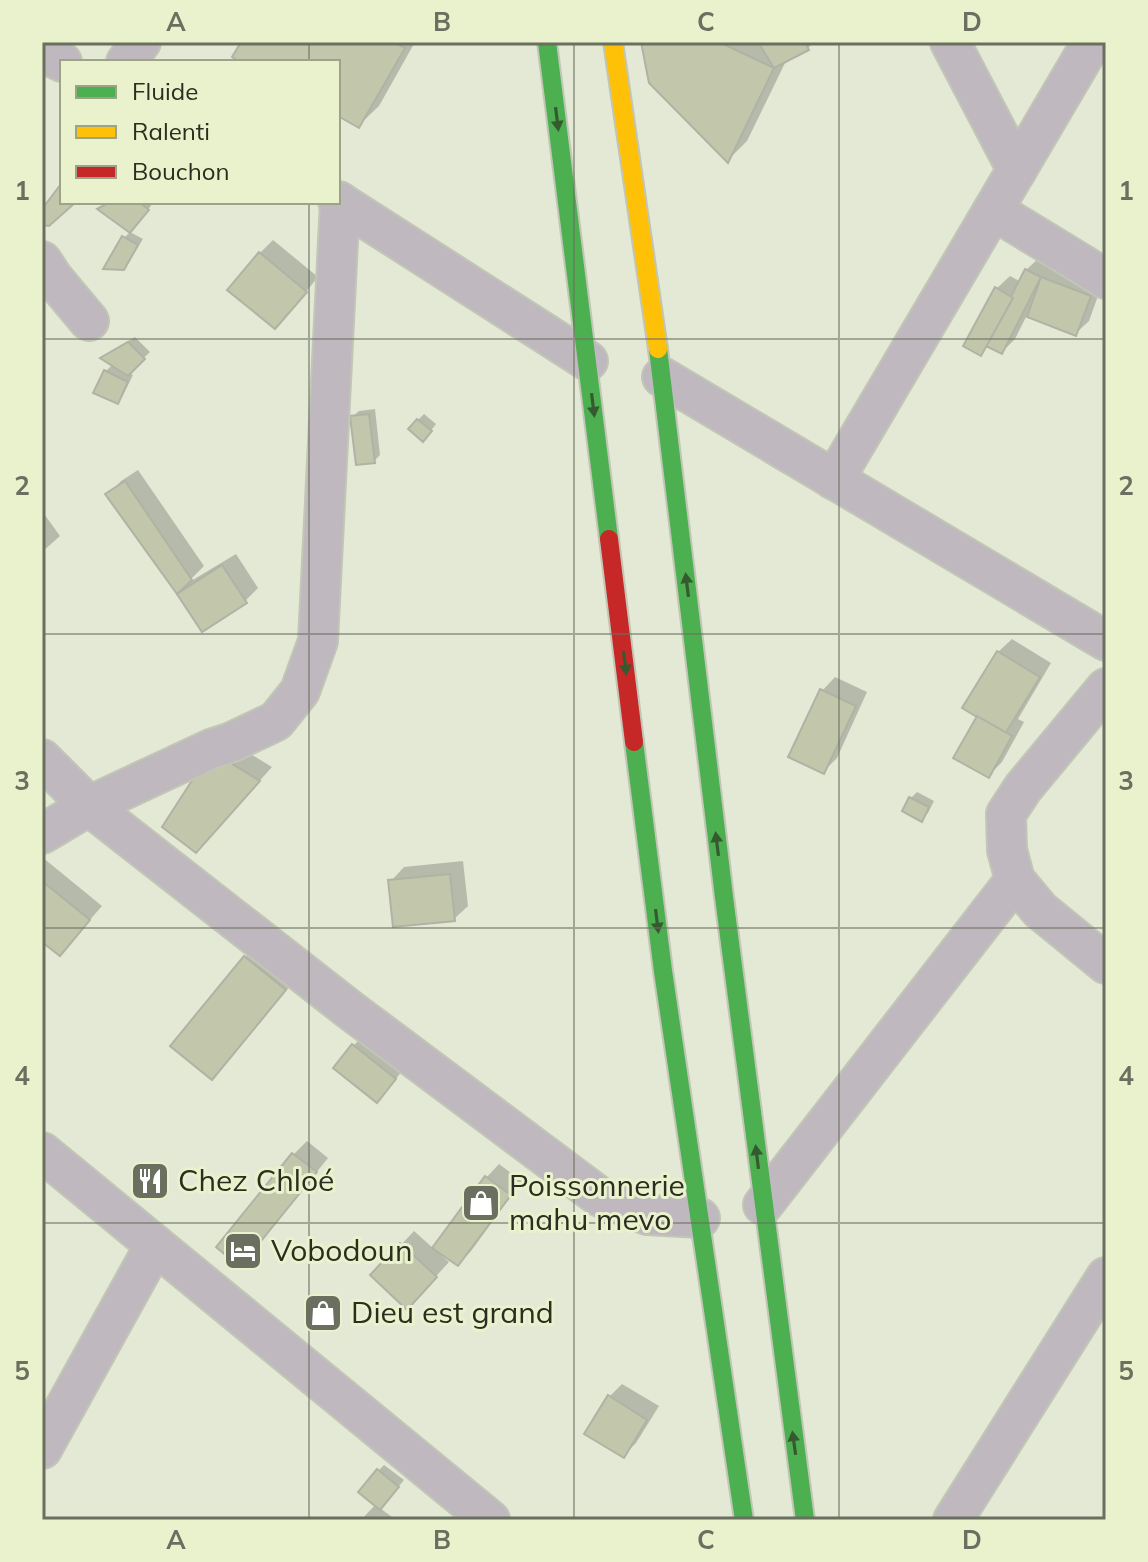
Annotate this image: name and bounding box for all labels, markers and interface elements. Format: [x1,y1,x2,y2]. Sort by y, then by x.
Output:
text: A [166,5,186,38]
text: B [433,5,451,38]
text: C [697,5,715,38]
text: D [962,5,982,38]
legend [60,60,340,204]
text: Fluide [132,76,198,106]
one-way arrow [550,107,563,132]
text: Ralenti [132,116,210,146]
text: Bouchon [132,156,230,186]
text: 1 [14,174,30,207]
text: 1 [1118,174,1134,207]
one-way arrow [587,393,600,418]
text: 2 [14,469,30,502]
text: 2 [1118,469,1134,502]
one-way arrow [680,573,693,598]
one-way arrow [619,651,632,676]
text: 3 [14,764,30,797]
text: 3 [1118,764,1134,797]
one-way arrow [711,831,724,856]
one-way arrow [651,909,664,934]
text: 4 [14,1059,30,1092]
text: 4 [1118,1059,1134,1092]
one-way arrow [750,1144,763,1169]
restaurant icon: Chez Chloé [129,1160,171,1202]
place label: Chez Chloé [178,1161,334,1199]
place label: Poissonnerie mahu mevo [509,1166,685,1238]
shop icon: Poissonnerie mahu mevo [460,1182,502,1224]
hotel icon: Vobodoun [222,1230,264,1272]
place label: Vobodoun [271,1231,412,1269]
shop icon: Dieu est grand [302,1292,344,1334]
place label: Dieu est grand [351,1293,554,1331]
text: 5 [14,1354,30,1387]
text: 5 [1118,1354,1134,1387]
one-way arrow [787,1430,800,1455]
text: A [166,1523,186,1556]
text: B [433,1523,451,1556]
text: C [697,1523,715,1556]
text: D [962,1523,982,1556]

